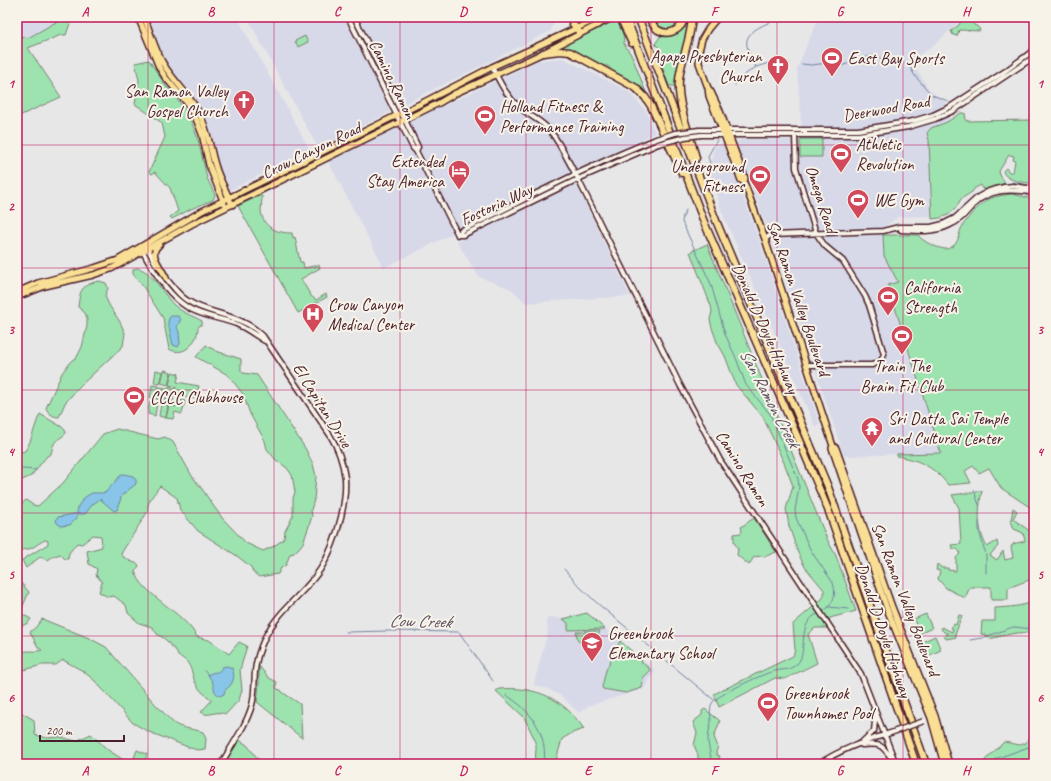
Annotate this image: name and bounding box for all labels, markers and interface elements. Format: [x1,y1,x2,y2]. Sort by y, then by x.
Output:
text: A [82,4,90,20]
text: B [208,4,216,20]
text: C [334,4,342,20]
text: D [459,4,468,20]
text: E [585,4,594,20]
text: F [711,4,720,20]
text: G [837,4,845,20]
text: H [962,4,972,20]
street label: Camino Ramon [364,36,421,123]
sports icon: East Bay Sports [819,45,845,78]
place label: Agape Presbyterian Church [650,46,763,87]
place label: East Bay Sports [848,48,946,69]
church icon: Agape Presbyterian Church [765,53,791,86]
text: 1 [8,76,16,92]
text: 1 [1037,76,1045,92]
place label: San Ramon Valley Gospel Church [125,81,229,122]
church icon: San Ramon Valley Gospel Church [231,88,257,121]
street label: Deerwood Road [841,90,933,126]
place label: Holland Fitness & Performance Training [500,96,624,137]
sports icon: Holland Fitness & Performance Training [472,103,498,136]
street label: Crow Canyon Road [258,116,366,184]
place label: Athletic Revolution [856,134,915,175]
sports icon: Athletic Revolution [828,141,854,174]
place label: Extended Stay America [366,151,447,192]
place label: Underground Fitness [671,156,746,197]
hotel icon: Extended Stay America [446,158,472,191]
sports icon: Underground Fitness [747,163,773,196]
street label: Omega Road [801,163,843,238]
street label: Fostoria Way [457,178,536,230]
sports icon: WE Gym [845,187,871,220]
place label: WE Gym [874,190,926,211]
text: 2 [8,199,15,215]
text: 2 [1037,199,1044,215]
street label: San Ramon Valley Boulevard [762,218,836,381]
street label: Donald D Doyle Highway [727,260,804,398]
place label: California Strength [904,277,961,318]
sports icon: California Strength [875,284,901,317]
place label: Crow Canyon Medical Center [328,294,416,335]
hospital icon: Crow Canyon Medical Center [300,301,326,334]
text: 3 [8,322,15,338]
text: 3 [1037,322,1044,338]
sports icon: Train The Brain Fit Club [889,323,915,356]
water label: San Ramon Creek [735,345,807,454]
place label: Train The Brain Fit Club [861,356,945,397]
street label: El Capitan Drive [288,359,358,453]
sports icon: CCCC Clubhouse [121,384,147,417]
place label: CCCC Clubhouse [150,387,244,408]
place label: Sri Datta Sai Temple and Cultural Center [888,408,1009,449]
temple icon: Sri Datta Sai Temple and Cultural Center [859,415,885,448]
street label: Camino Ramon [711,426,775,511]
text: 4 [8,444,16,460]
text: 4 [1037,444,1045,460]
street label: San Ramon Valley Boulevard [867,520,945,681]
street label: Donald D Doyle Highway [851,560,917,701]
text: 5 [8,567,15,583]
text: 5 [1037,567,1044,583]
water label: Cow Creek [389,609,454,633]
place label: Greenbrook Elementary School [608,623,717,664]
school or university icon: Greenbrook Elementary School [579,630,605,663]
place label: Greenbrook Townhomes Pool [784,683,877,724]
text: 6 [8,690,15,706]
sports icon: Greenbrook Townhomes Pool [755,690,781,723]
text: 6 [1037,690,1044,706]
scale bar [40,717,124,743]
text: 200 m [46,723,73,739]
text: A [82,763,90,779]
text: B [208,763,216,779]
text: C [334,763,342,779]
text: D [459,763,468,779]
text: E [585,763,594,779]
text: F [711,763,720,779]
text: G [837,763,845,779]
text: H [962,763,972,779]

